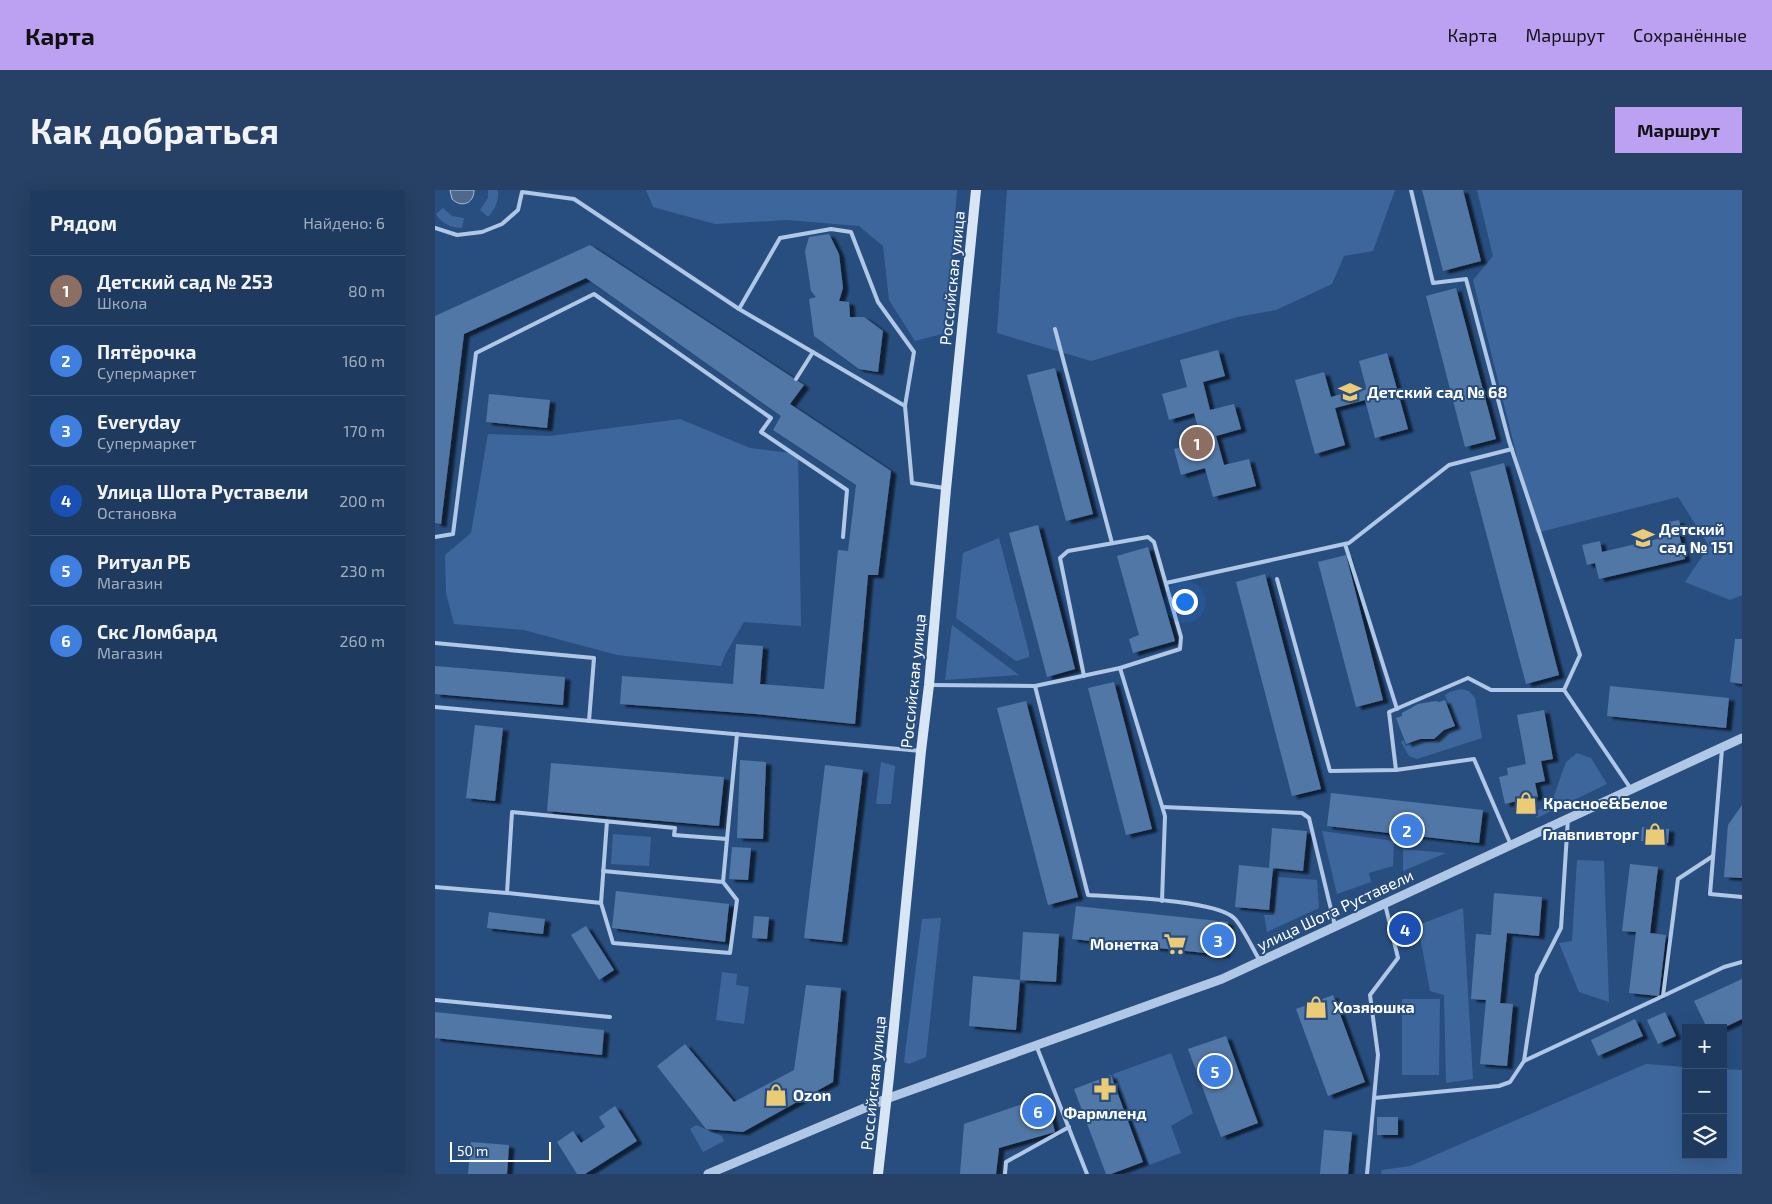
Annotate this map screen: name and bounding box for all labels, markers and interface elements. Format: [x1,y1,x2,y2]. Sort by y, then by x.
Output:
text: Карта [25,21,95,50]
text: Карта [1447,24,1497,46]
text: Маршрут [1525,24,1605,46]
text: Сохранённые [1633,24,1747,46]
button: Маршрут [1615,107,1742,153]
text: Как добраться [30,109,279,151]
text: Рядом [50,210,117,235]
street label: Российская улица [935,210,969,346]
text: Найдено: 6 [303,213,385,232]
text: Детский сад № 253 [97,270,273,293]
text: 1 [63,281,69,300]
text: 80 m [348,281,385,300]
text: Школа [97,293,147,312]
text: Пятёрочка [97,340,196,363]
text: 2 [61,351,71,370]
text: 160 m [342,351,385,370]
text: Супермаркет [97,363,196,382]
school or university icon: Детский сад № 68 [1337,379,1363,405]
place label: Детский сад № 68 [1367,382,1508,401]
text: Everyday [97,410,181,433]
text: 3 [61,421,71,440]
text: 170 m [343,421,385,440]
pin: 1 [1181,424,1213,462]
text: Супермаркет [97,433,196,452]
text: Улица Шота Руставели [97,480,308,503]
text: 4 [61,491,71,510]
text: 200 m [339,491,385,510]
text: Остановка [97,503,177,522]
place label: Детский сад № 151 [1659,519,1734,556]
school or university icon: Детский сад № 151 [1630,525,1656,551]
text: Ритуал РБ [97,550,191,573]
text: 5 [62,561,70,580]
text: 230 m [340,561,385,580]
text: Магазин [97,573,163,592]
your location [1172,589,1198,615]
street label: Российская улица [896,613,930,749]
text: Скс Ломбард [97,620,217,643]
text: 6 [61,631,71,650]
text: 260 m [340,631,385,650]
text: Магазин [97,643,163,662]
shop icon: Красное&Белое [1513,790,1539,816]
place label: Красное&Белое [1543,793,1668,812]
pin: 2 [1391,811,1423,849]
shop icon: Главпивторг [1642,821,1668,847]
place label: Главпивторг [1542,824,1640,843]
street label: улица Шота Руставели [1253,865,1417,955]
pin: 4 [1389,910,1421,948]
pin: 3 [1202,921,1234,959]
supermarket icon: Монетка [1162,931,1188,957]
place label: Монетка [1090,934,1159,953]
shop icon: Хозяюшка [1303,994,1329,1020]
place label: Хозяюшка [1333,997,1415,1016]
street label: Российская улица [856,1015,890,1151]
map controls [1682,1024,1727,1159]
button: + [1682,1024,1727,1069]
pin: 5 [1199,1052,1231,1090]
button: − [1682,1069,1727,1114]
pharmacy icon: Фармленд [1092,1076,1118,1102]
shop icon: Ozon [763,1082,789,1108]
place label: Ozon [793,1085,831,1104]
pin: 6 [1022,1092,1054,1130]
place label: Фармленд [1063,1103,1147,1122]
button: layers [1682,1114,1727,1159]
scale bar [450,1139,551,1162]
text: 50 m [457,1142,488,1159]

